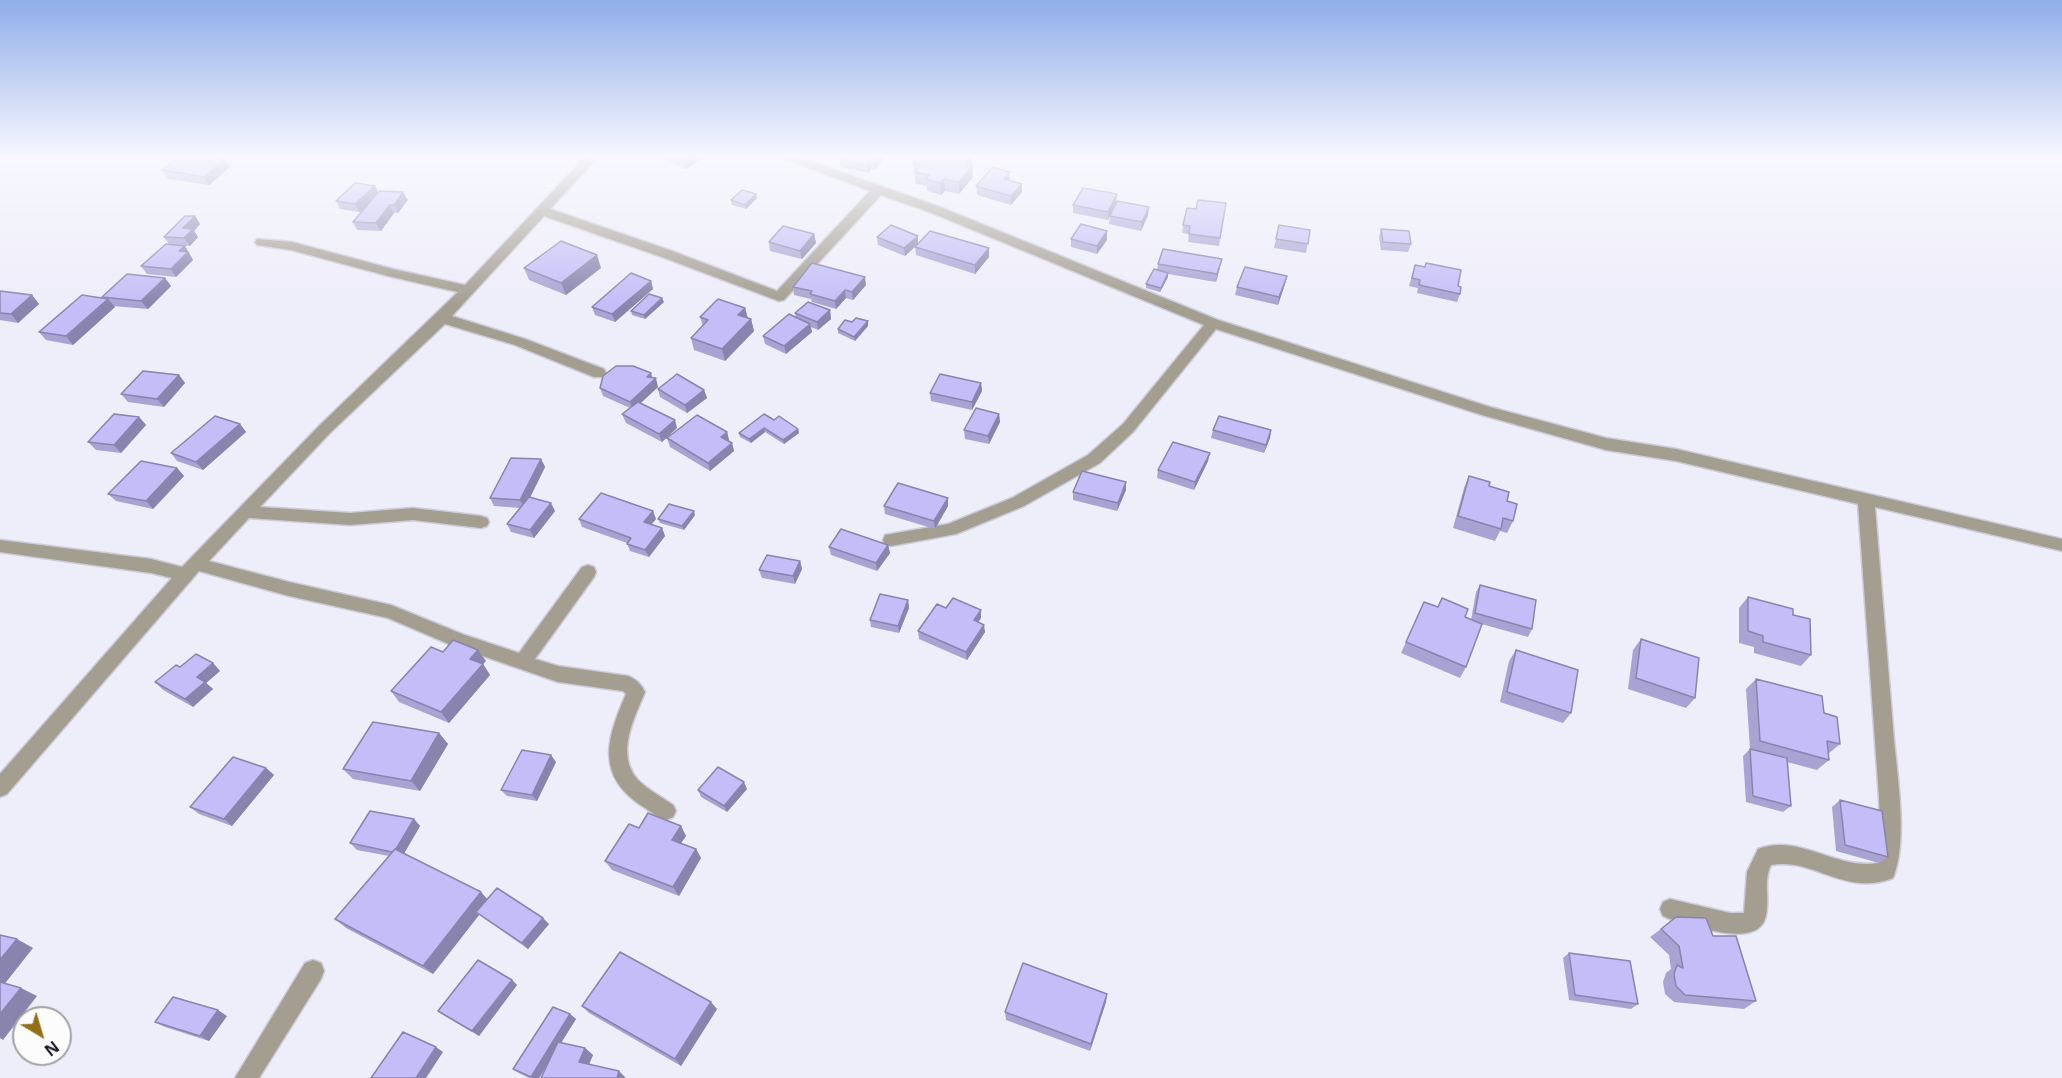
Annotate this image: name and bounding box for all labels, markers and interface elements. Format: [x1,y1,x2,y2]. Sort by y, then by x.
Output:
north arrow [12,1006,72,1066]
text: N [40,1036,64,1061]

